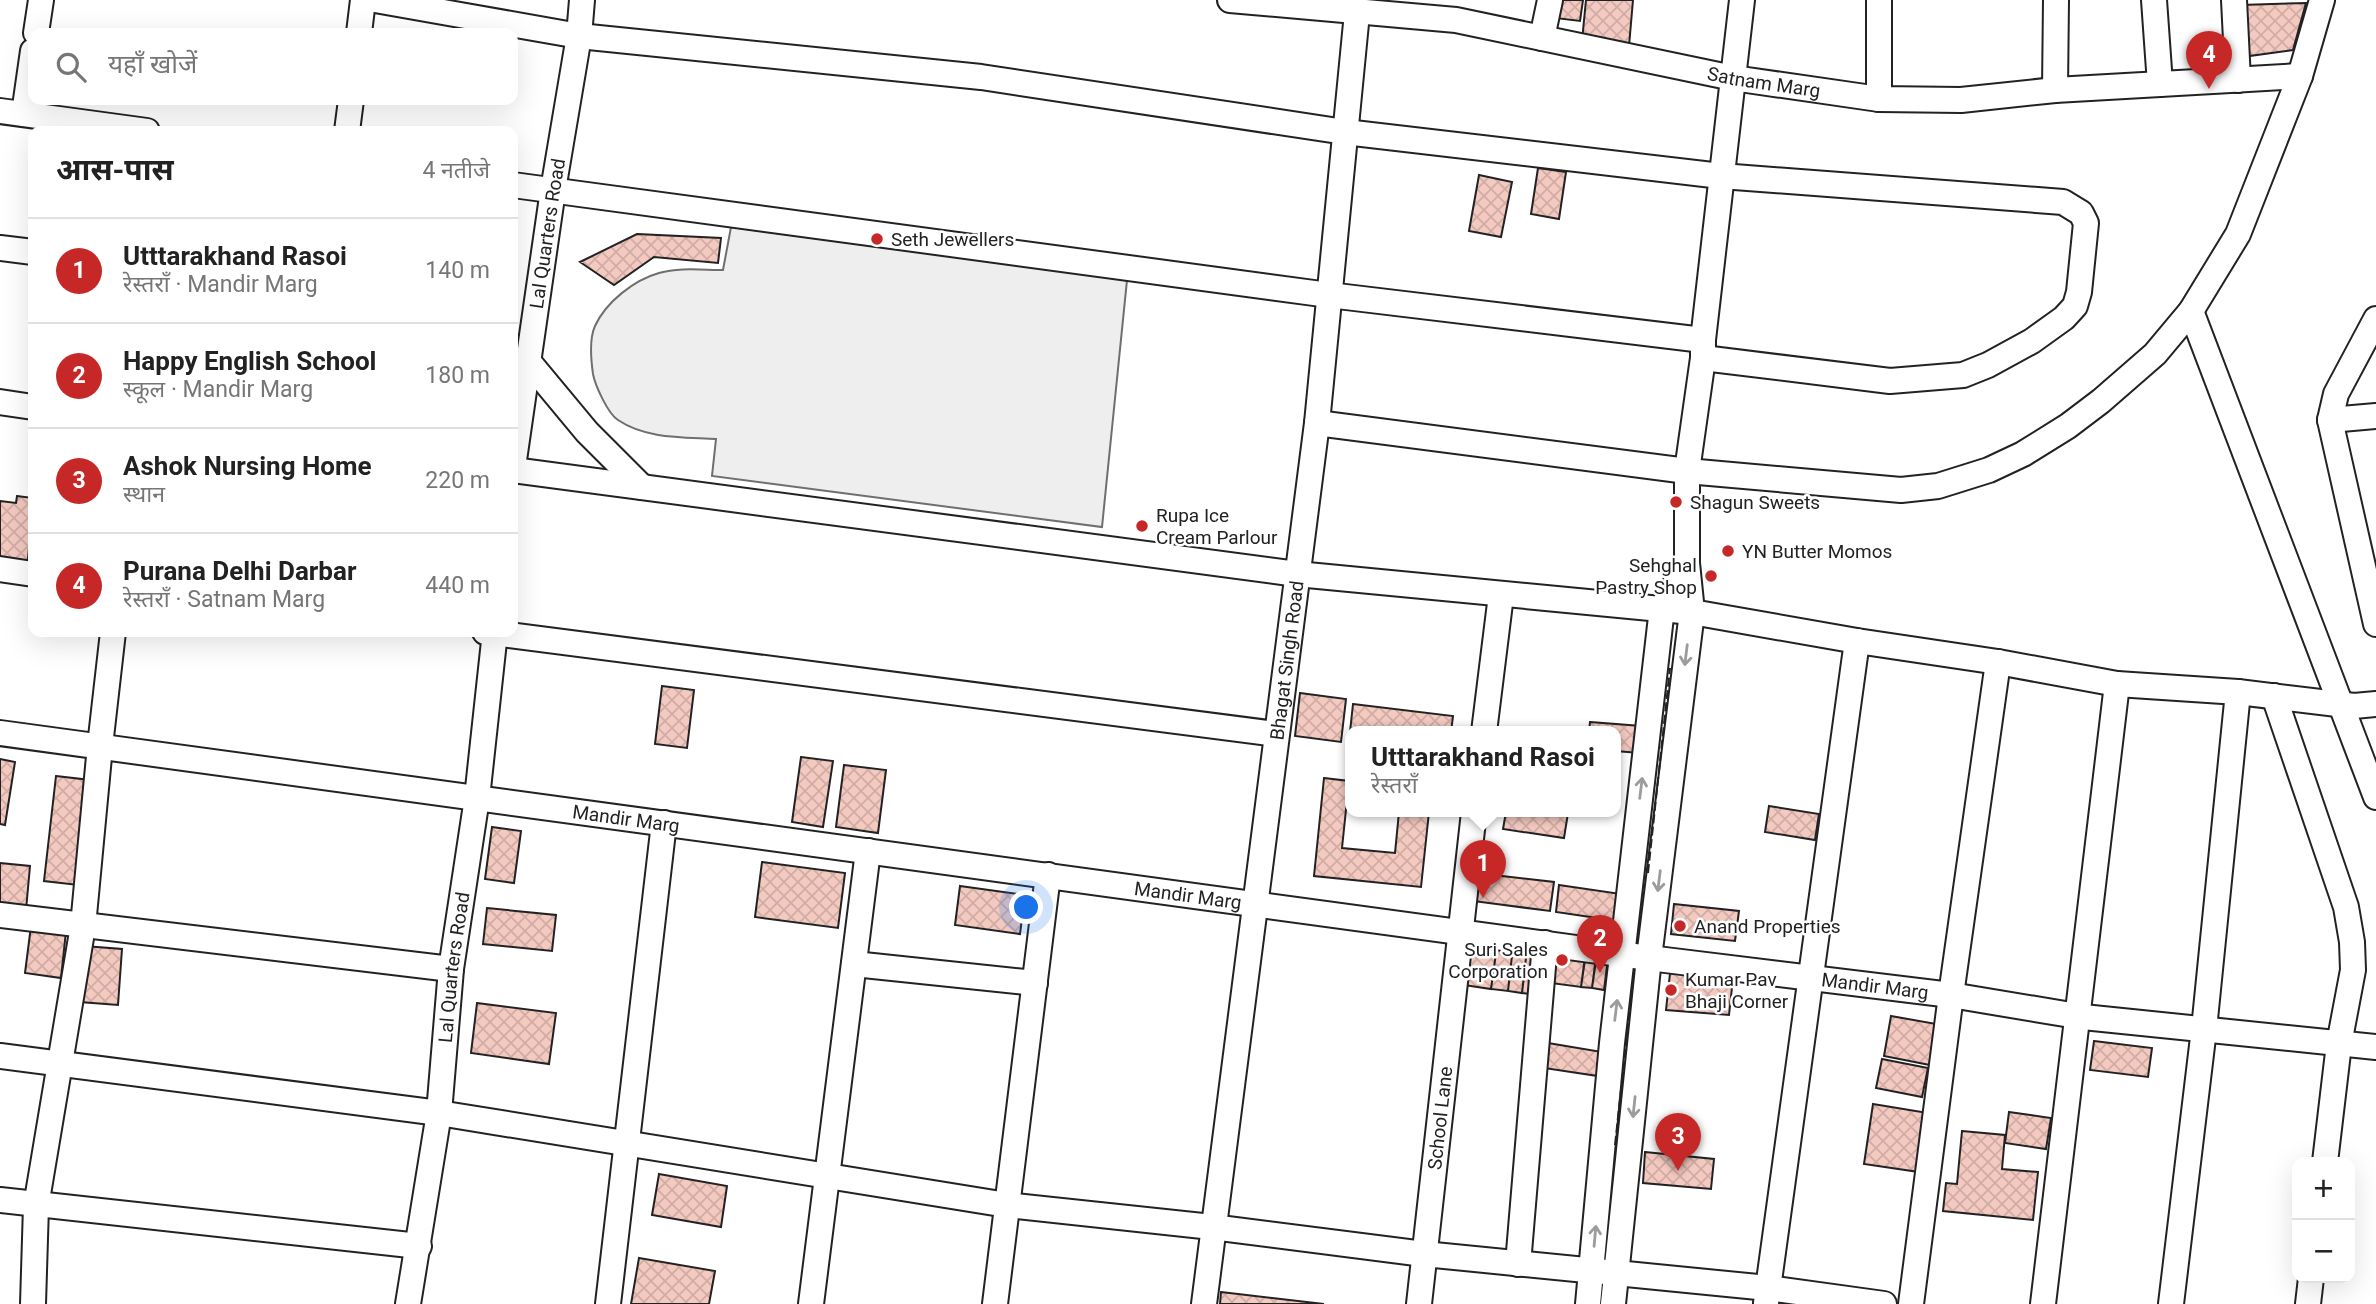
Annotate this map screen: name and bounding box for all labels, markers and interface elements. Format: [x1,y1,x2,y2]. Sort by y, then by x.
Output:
search box [28,28,518,105]
pin: 4 [2186,31,2232,89]
icon: search [52,48,90,86]
text: यहाँ खोजें [108,49,197,79]
street label: Satnam Marg [1705,62,1822,102]
text: आस-पास [56,152,174,187]
text: 4 नतीजे [422,157,490,184]
street label: Lal Quarters Road [525,157,570,310]
place label: Seth Jewellers [891,228,1014,251]
marker: Seth Jewellers [869,231,885,247]
text: Utttarakhand Rasoi [123,241,347,271]
text: 1 [72,257,86,284]
text: 140 m [425,257,490,284]
text: रेस्तराँ · Mandir Marg [123,271,318,298]
text: Happy English School [123,346,376,376]
text: 2 [72,362,86,389]
text: 180 m [425,362,490,389]
text: स्कूल · Mandir Marg [123,376,313,403]
text: Ashok Nursing Home [123,451,372,481]
text: 3 [72,467,86,494]
text: 220 m [425,467,490,494]
text: स्थान [123,481,165,508]
place label: Shagun Sweets [1690,491,1820,514]
marker: Shagun Sweets [1668,494,1684,510]
place label: Rupa Ice Cream Parlour [1156,504,1278,549]
marker: Rupa Ice Cream Parlour [1134,518,1150,534]
place label: YN Butter Momos [1742,540,1892,563]
marker: YN Butter Momos [1720,543,1736,559]
place label: Sehghal Pastry Shop [1595,554,1697,599]
text: Purana Delhi Darbar [123,556,356,586]
marker: Sehghal Pastry Shop [1703,568,1719,584]
text: 4 [72,572,86,599]
text: 440 m [425,572,490,599]
street label: Bhagat Singh Road [1265,579,1309,741]
text: रेस्तराँ · Satnam Marg [123,586,325,613]
one-way arrow [1680,643,1693,666]
popup [1345,726,1621,817]
text: Utttarakhand Rasoi [1371,742,1595,772]
text: रेस्तराँ [1371,772,1418,799]
one-way arrow [1635,777,1648,800]
street label: Mandir Marg [571,800,681,838]
pin: 1 [1460,840,1506,898]
one-way arrow [1652,869,1665,891]
street label: Mandir Marg [1133,877,1243,914]
street label: Lal Quarters Road [434,890,475,1044]
your location [1009,890,1043,924]
pin: 2 [1577,915,1623,973]
place label: Anand Properties [1694,915,1841,938]
marker: Anand Properties [1672,918,1688,934]
place label: Suri Sales Corporation [1448,938,1548,983]
marker: Suri Sales Corporation [1554,952,1570,968]
place label: Kumar Pav Bhaji Corner [1685,968,1789,1013]
street label: Mandir Marg [1820,968,1930,1004]
marker: Kumar Pav Bhaji Corner [1663,982,1679,998]
one-way arrow [1609,999,1622,1021]
street label: School Lane [1423,1065,1457,1171]
one-way arrow [1627,1095,1640,1117]
pin: 3 [1655,1113,1701,1171]
map controls [2292,1157,2355,1283]
button: + [2292,1157,2355,1220]
button: − [2292,1220,2355,1283]
one-way arrow [1589,1225,1602,1248]

